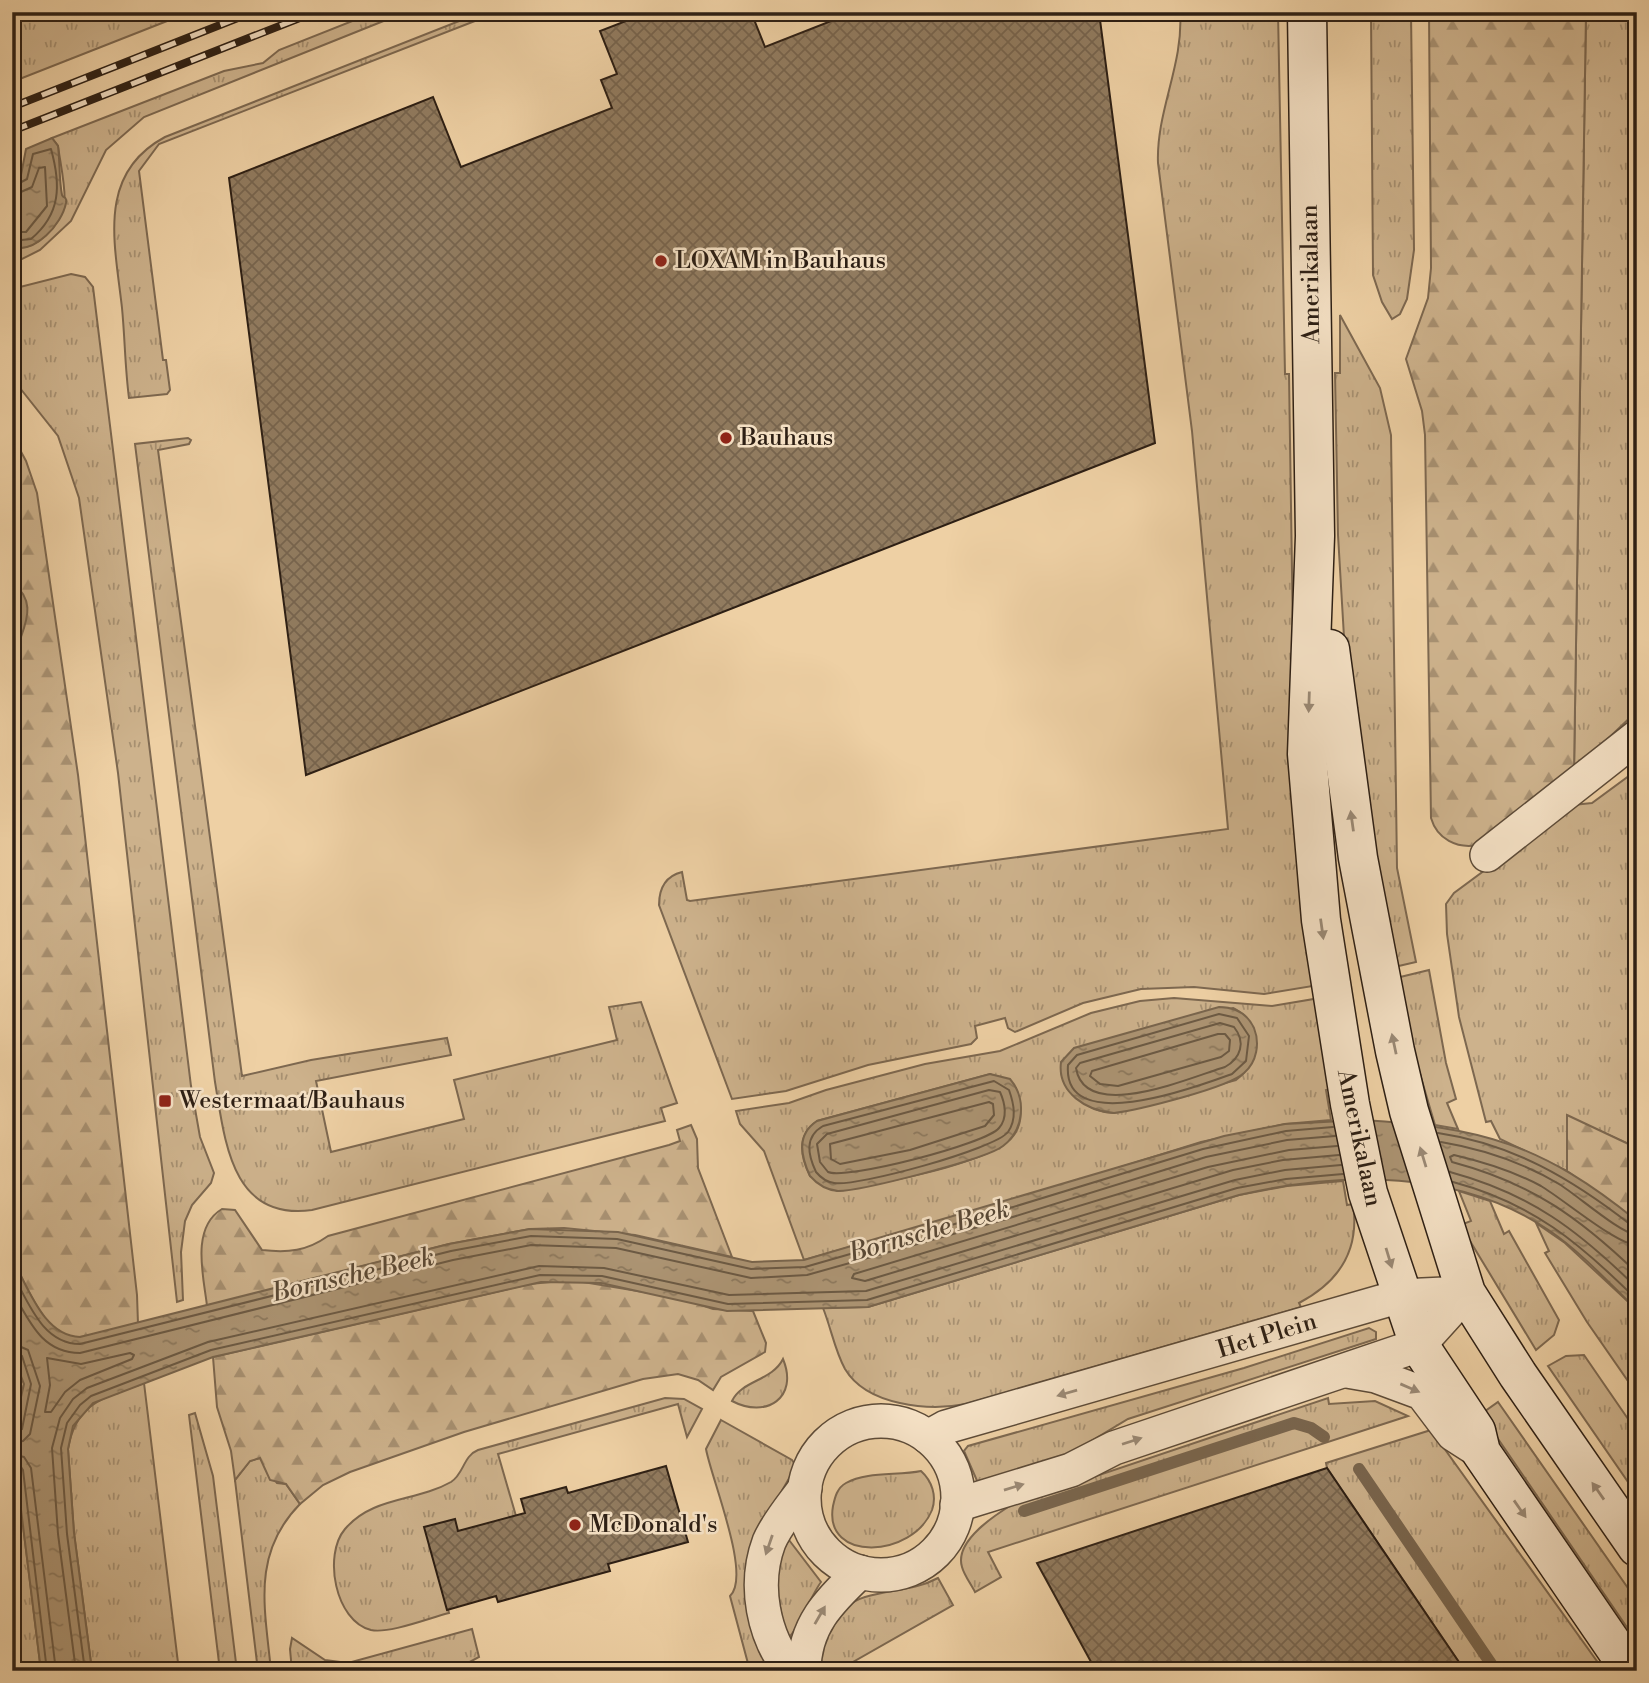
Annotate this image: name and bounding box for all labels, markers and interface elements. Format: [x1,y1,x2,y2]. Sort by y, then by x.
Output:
street label: Amerikalaan [1295,204,1327,345]
place label: LOXAM in Bauhaus [675,246,886,276]
marker: LOXAM in Bauhaus [653,253,669,269]
place label: Bauhaus [739,423,833,453]
marker: Bauhaus [718,430,734,446]
one-way arrow [1304,691,1315,713]
one-way arrow [1346,809,1357,831]
one-way arrow [1317,918,1328,940]
one-way arrow [1388,1033,1399,1055]
street label: Amerikalaan [1330,1066,1388,1209]
place label: Westermaat/Bauhaus [178,1086,405,1116]
marker: Westermaat/Bauhaus [157,1093,173,1109]
one-way arrow [1417,1146,1428,1167]
water label: Bornsche Beek [844,1193,1013,1270]
water label: Bornsche Beek [268,1241,438,1309]
one-way arrow [1384,1247,1394,1268]
street label: Het Plein [1214,1307,1320,1365]
one-way arrow [1400,1382,1420,1394]
one-way arrow [1056,1389,1077,1399]
one-way arrow [1122,1435,1143,1446]
one-way arrow [1004,1482,1025,1492]
one-way arrow [1591,1482,1605,1500]
one-way arrow [1513,1499,1526,1518]
place label: McDonald's [589,1510,718,1540]
marker: McDonald's [567,1517,583,1533]
one-way arrow [763,1535,774,1556]
one-way arrow [814,1605,826,1624]

